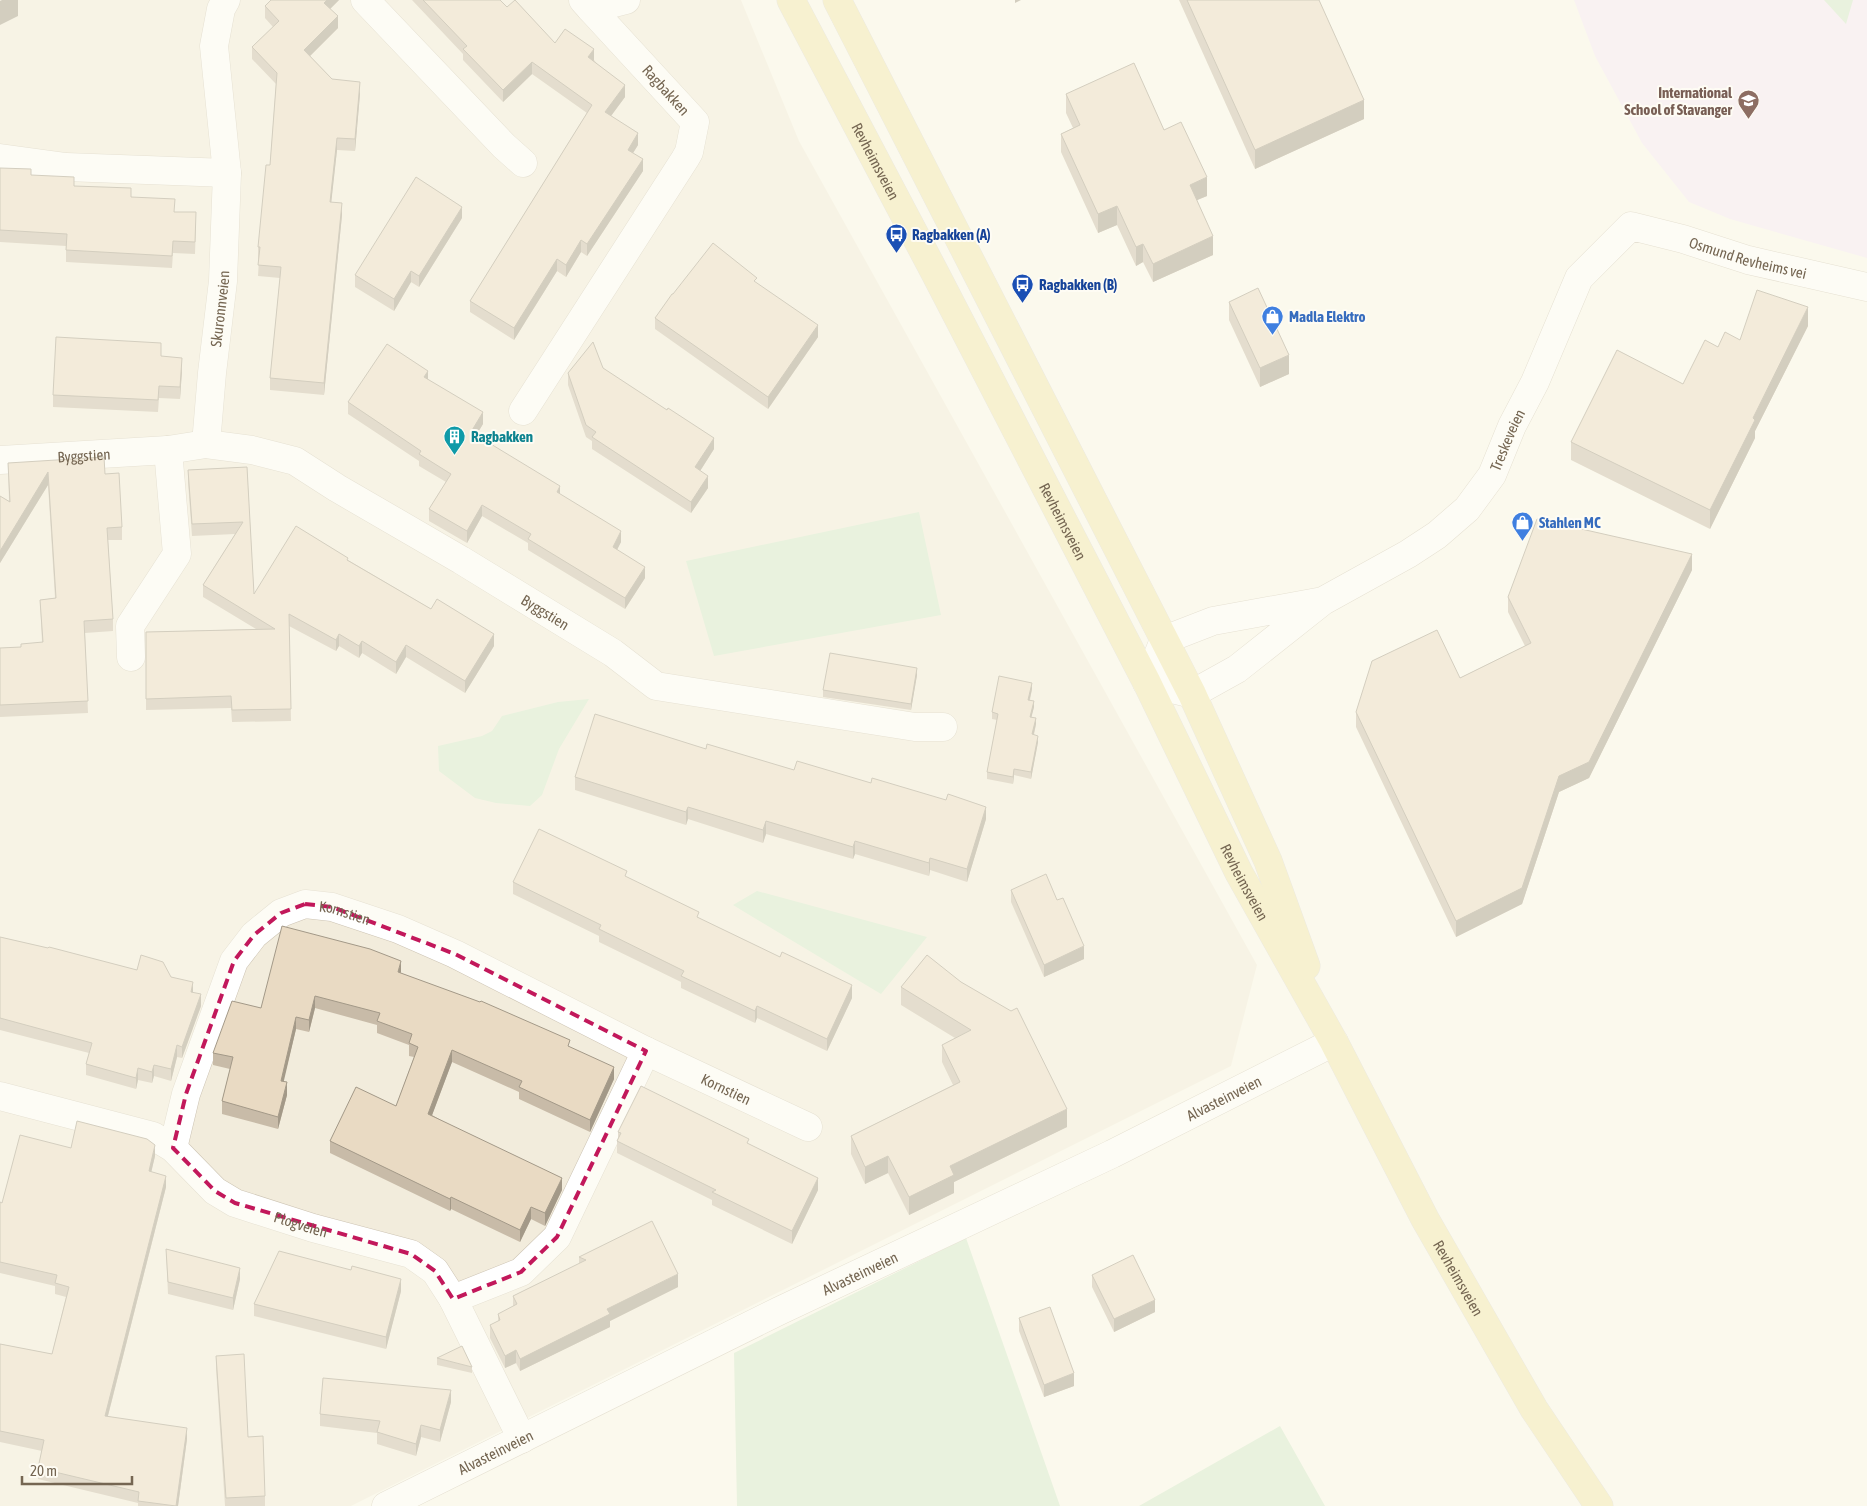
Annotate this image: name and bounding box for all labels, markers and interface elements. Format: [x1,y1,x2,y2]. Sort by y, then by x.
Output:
street label: Ragbakken [639,61,693,119]
place label: International School of Stavanger [1624,84,1733,118]
school or university icon: International School of Stavanger [1736,89,1760,120]
street label: Revheimsveien [849,120,903,202]
bus stop icon: Ragbakken (A) [884,222,908,253]
place label: Ragbakken (A) [912,226,991,243]
street label: Osmund Revheims vei [1687,233,1808,282]
street label: Skuronnveien [207,270,232,348]
bus stop icon: Ragbakken (B) [1011,272,1035,303]
place label: Ragbakken (B) [1039,276,1117,293]
shop icon: Madla Elektro [1261,304,1285,335]
place label: Madla Elektro [1289,308,1366,325]
street label: Treskeveien [1486,406,1528,473]
building icon: Ragbakken [443,424,467,455]
place label: Ragbakken [471,428,533,445]
street label: Byggstien [57,445,111,465]
street label: Revheimsveien [1036,480,1090,563]
shop icon: Stahlen MC [1511,510,1535,541]
place label: Stahlen MC [1539,514,1601,531]
street label: Byggstien [518,591,573,633]
street label: Revheimsveien [1218,841,1272,923]
street label: Kornstien [318,897,373,928]
street label: Kornstien [699,1070,754,1108]
street label: Alvasteinveien [1183,1072,1264,1124]
street label: Plogveien [272,1208,329,1240]
street label: Revheimsveien [1430,1237,1487,1319]
street label: Alvasteinveien [819,1248,900,1298]
street label: Alvasteinveien [455,1426,536,1478]
scale bar [22,1454,132,1486]
text: 20 m [30,1462,57,1479]

